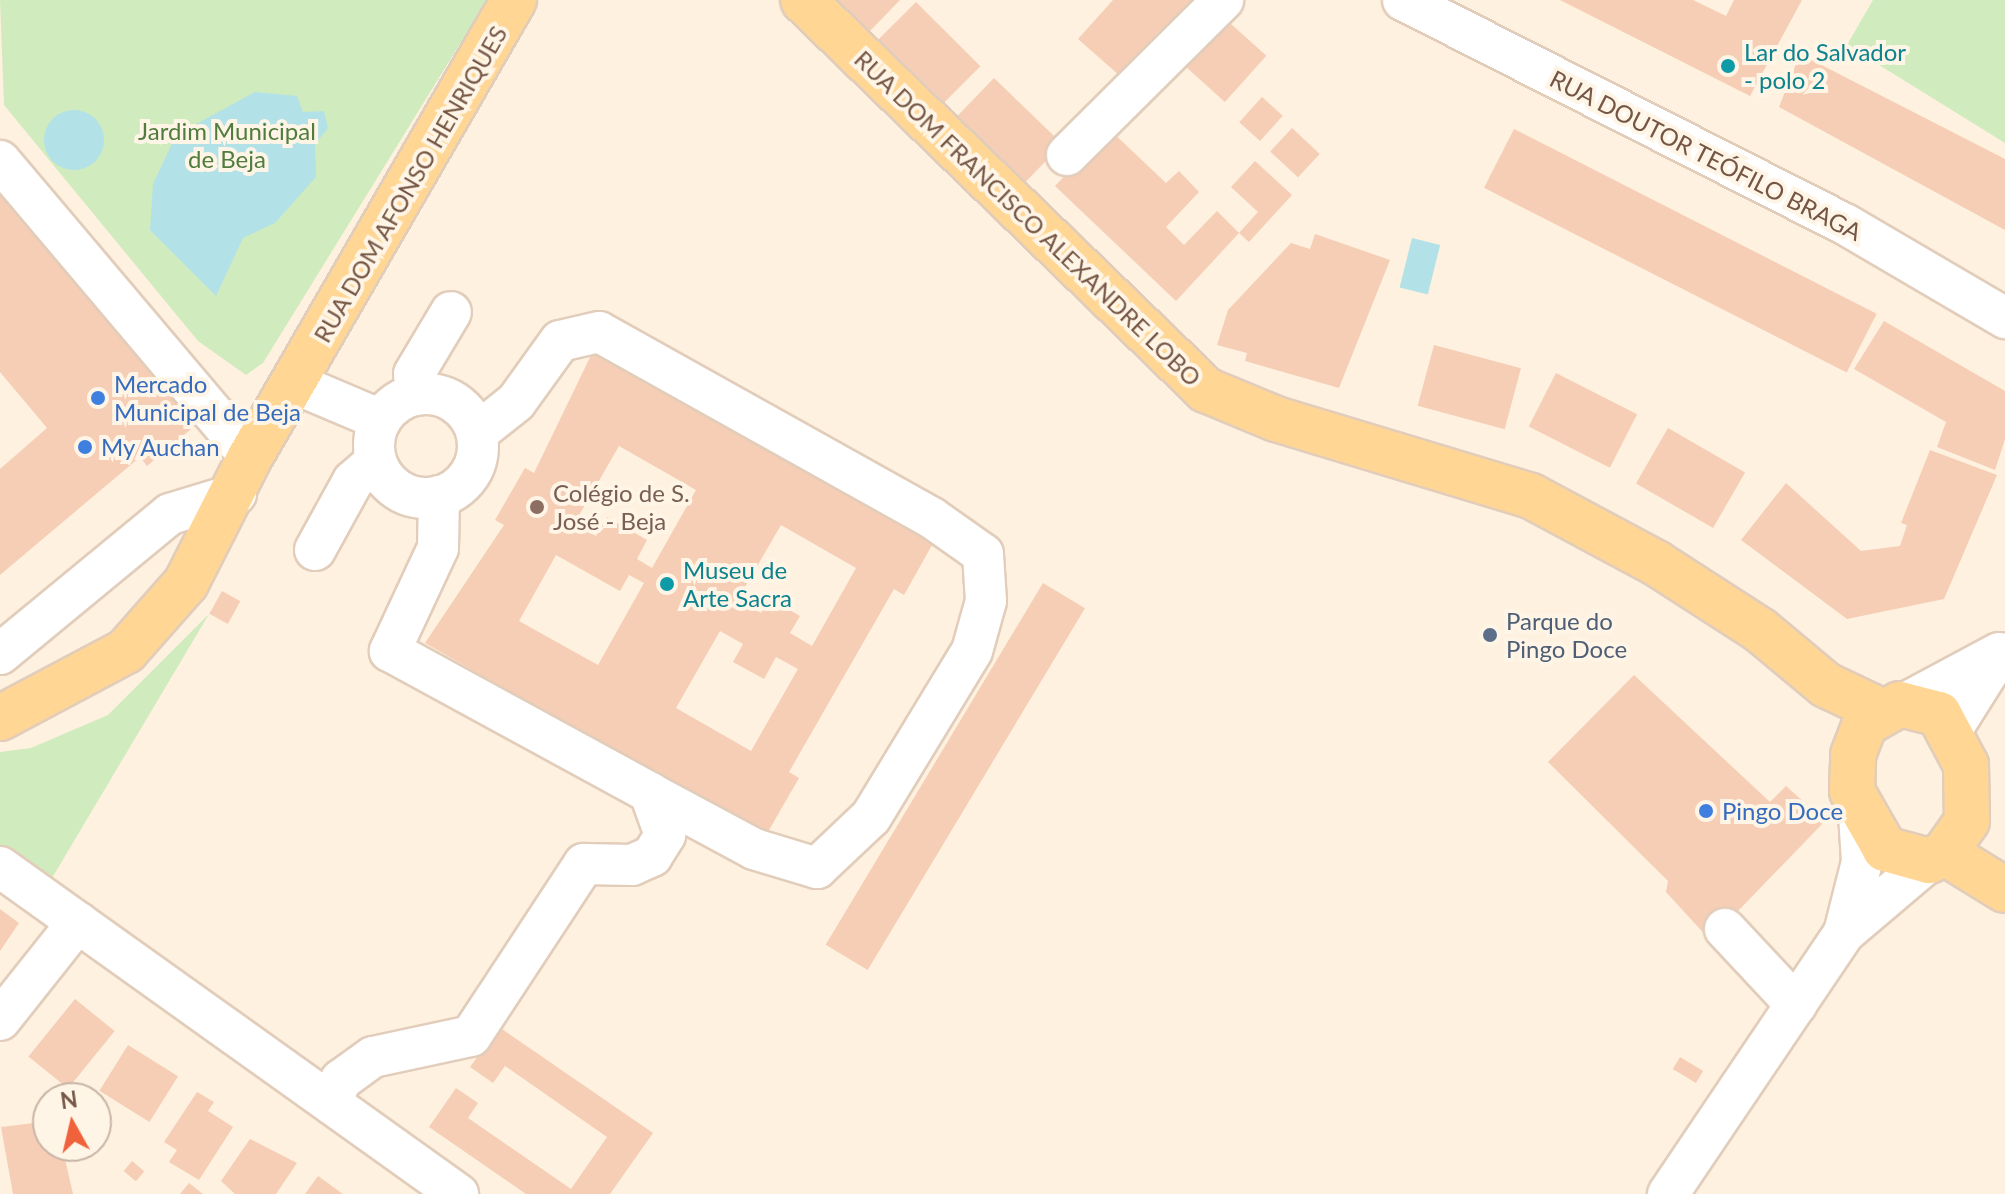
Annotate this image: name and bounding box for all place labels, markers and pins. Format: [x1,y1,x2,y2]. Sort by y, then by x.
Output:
place label: Lar do Salvador - polo 2 [1744,38,1907,94]
marker: Lar do Salvador - polo 2 [1719,57,1737,75]
place label: Mercado Municipal de Beja [114,370,301,426]
marker: Mercado Municipal de Beja [89,389,107,407]
place label: My Auchan [101,433,221,461]
marker: My Auchan [76,438,94,456]
place label: Colégio de S. José - Beja [553,479,690,535]
marker: Colégio de S. José - Beja [528,498,546,516]
place label: Museu de Arte Sacra [683,556,792,612]
marker: Museu de Arte Sacra [658,575,676,593]
place label: Parque do Pingo Doce [1506,607,1627,663]
marker: Parque do Pingo Doce [1481,626,1499,644]
place label: Pingo Doce [1722,797,1843,825]
marker: Pingo Doce [1697,802,1715,820]

